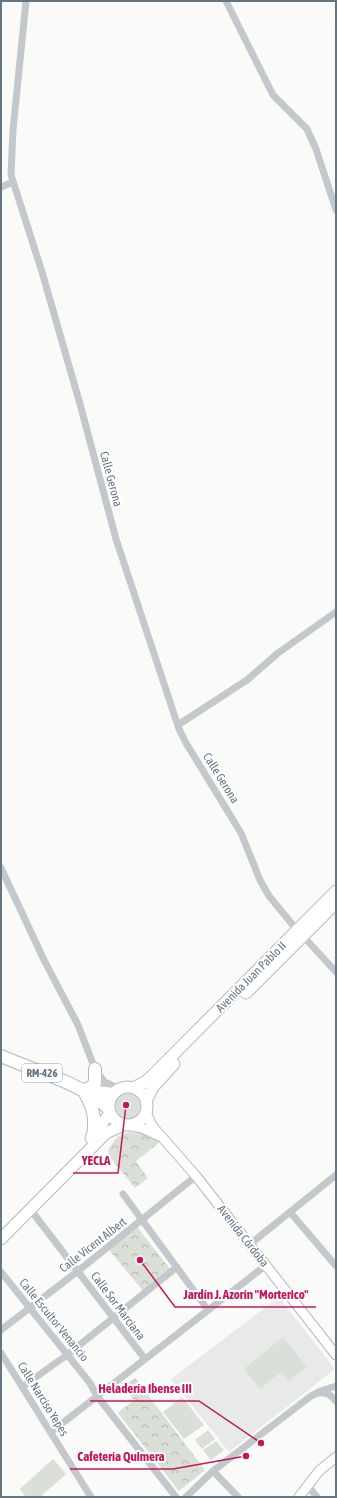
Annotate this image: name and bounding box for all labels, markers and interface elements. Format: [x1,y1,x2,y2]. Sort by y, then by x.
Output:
street label: Calle Gerona [97,450,125,508]
street label: Calle Gerona [200,750,242,806]
street label: Avenida Juan Pablo II [213,939,289,1015]
road number: RM-426 [22,1064,62,1082]
callout: YECLA [73,1148,118,1173]
text: YECLA [81,1153,111,1168]
street label: Avenida Córdoba [214,1202,272,1270]
street label: Calle Vicent Albert [57,1214,130,1275]
street label: Calle Sor Marciana [88,1269,148,1343]
street label: Calle Escultor Venancio [16,1276,92,1364]
callout: Jardín J. Azorín "Morterico" [175,1282,316,1307]
text: Jardín J. Azorín "Morterico" [183,1287,309,1302]
street label: Calle Narciso Yepes [15,1359,71,1439]
callout: Heladería Ibense III [90,1376,199,1401]
text: Heladería Ibense III [98,1381,192,1396]
callout: Cafetería Quimera [70,1444,173,1469]
text: Cafetería Quimera [77,1449,165,1464]

